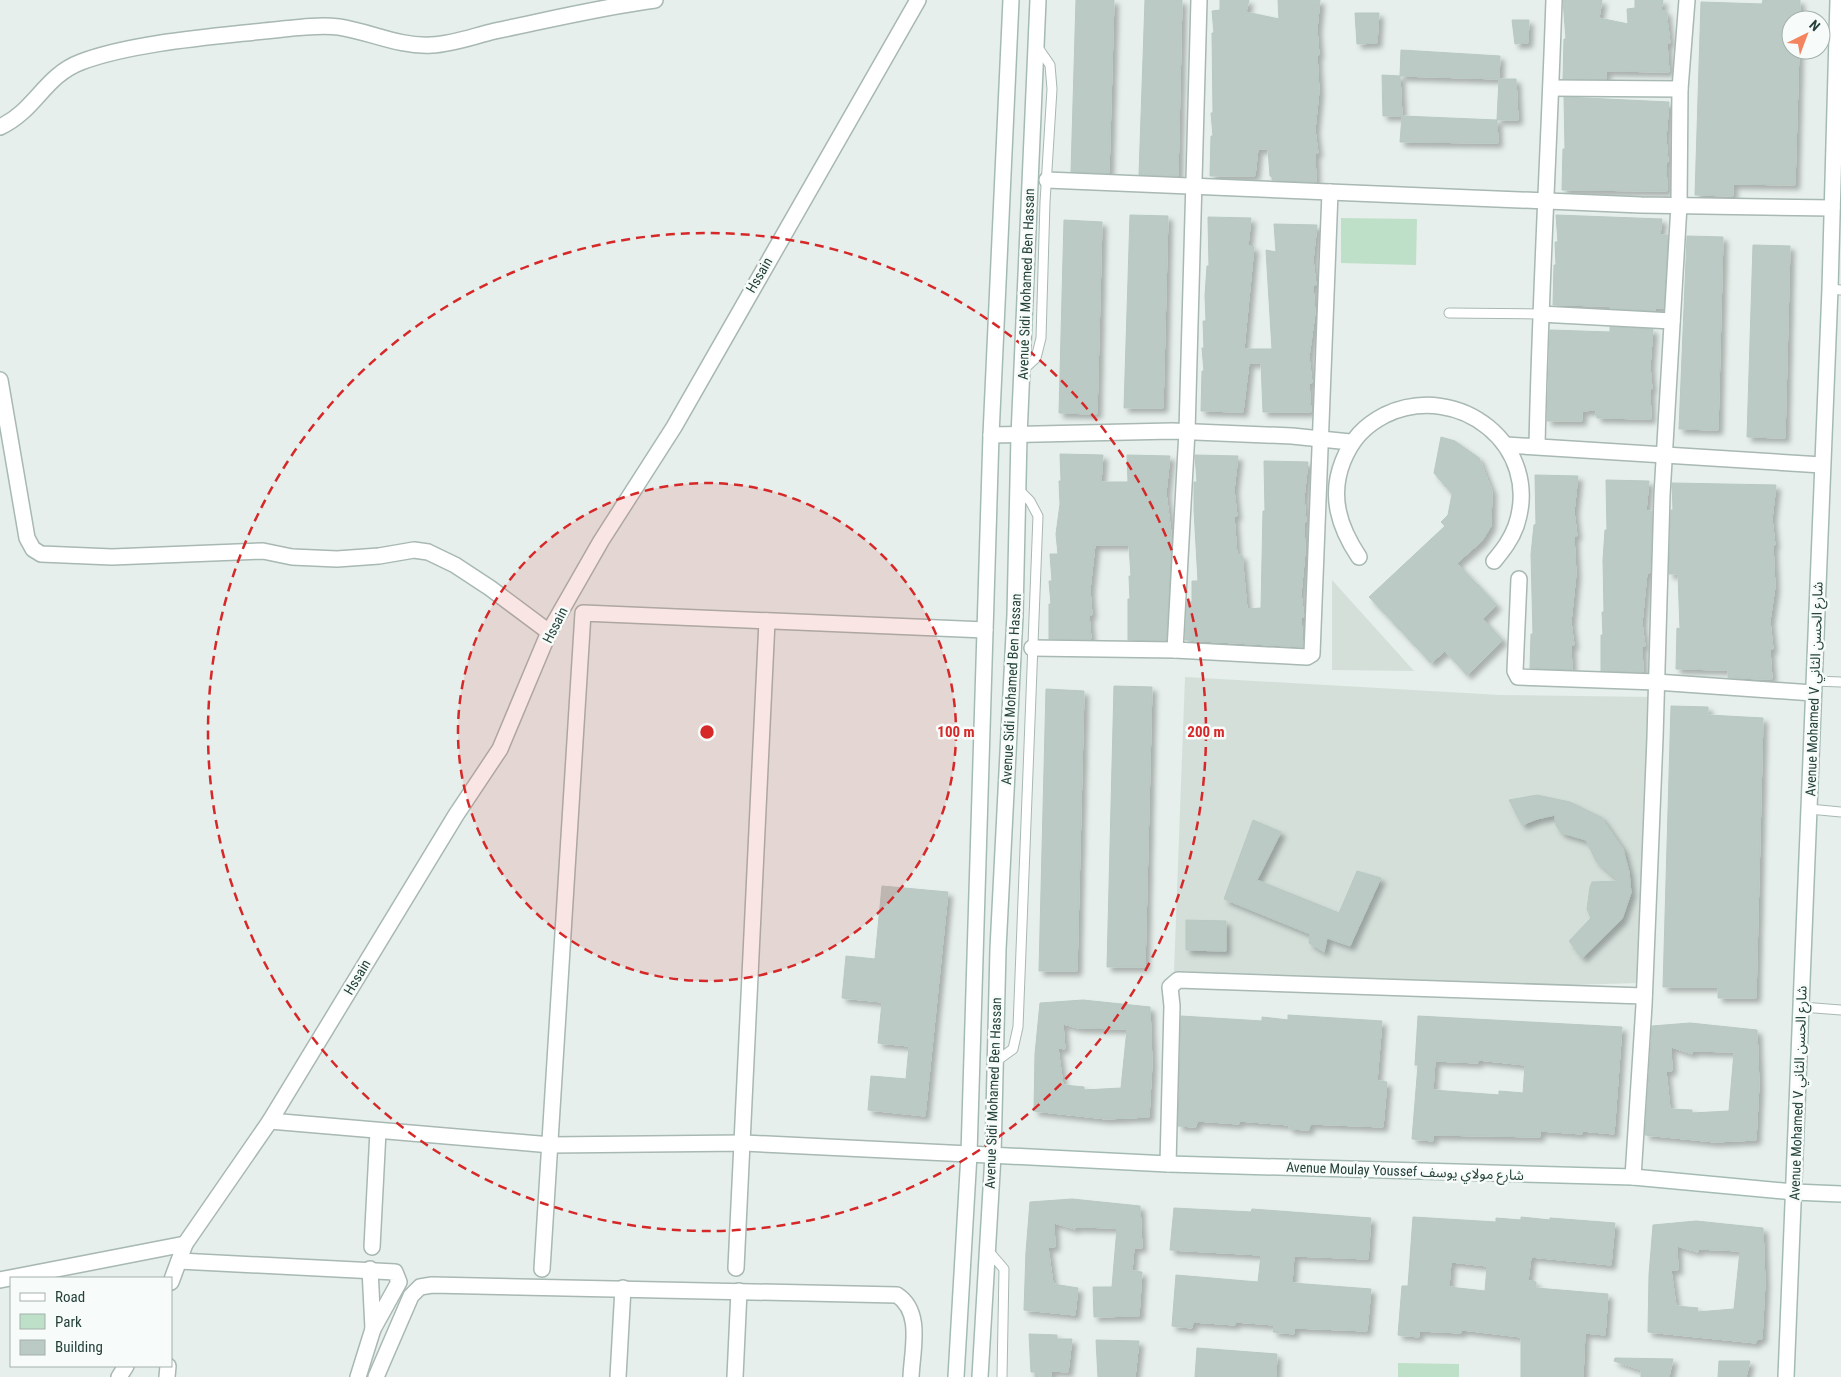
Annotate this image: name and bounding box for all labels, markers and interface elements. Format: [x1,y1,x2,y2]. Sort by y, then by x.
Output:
north arrow [1781,10,1831,60]
text: N [1806,17,1823,34]
street label: Avenue Sidi Mohamed Ben Hassan [1015,188,1037,380]
street label: Hssain [743,254,775,296]
street label: Avenue Mohamed V شارع الحسن الثاني [1802,581,1829,797]
street label: Avenue Sidi Mohamed Ben Hassan [998,593,1024,785]
street label: Hssain [539,604,571,646]
centre of rings [698,723,716,741]
text: 100 m [937,723,975,741]
text: 200 m [1187,723,1225,741]
street label: Hssain [340,957,374,997]
street label: Avenue Mohamed V شارع الحسن الثاني [1786,985,1813,1201]
street label: Avenue Sidi Mohamed Ben Hassan [982,997,1004,1189]
street label: Avenue Moulay Youssef شارع مولاي يوسف [1286,1159,1524,1186]
legend [10,1277,172,1367]
text: Road [55,1288,85,1306]
text: Park [55,1313,82,1331]
text: Building [55,1338,103,1356]

